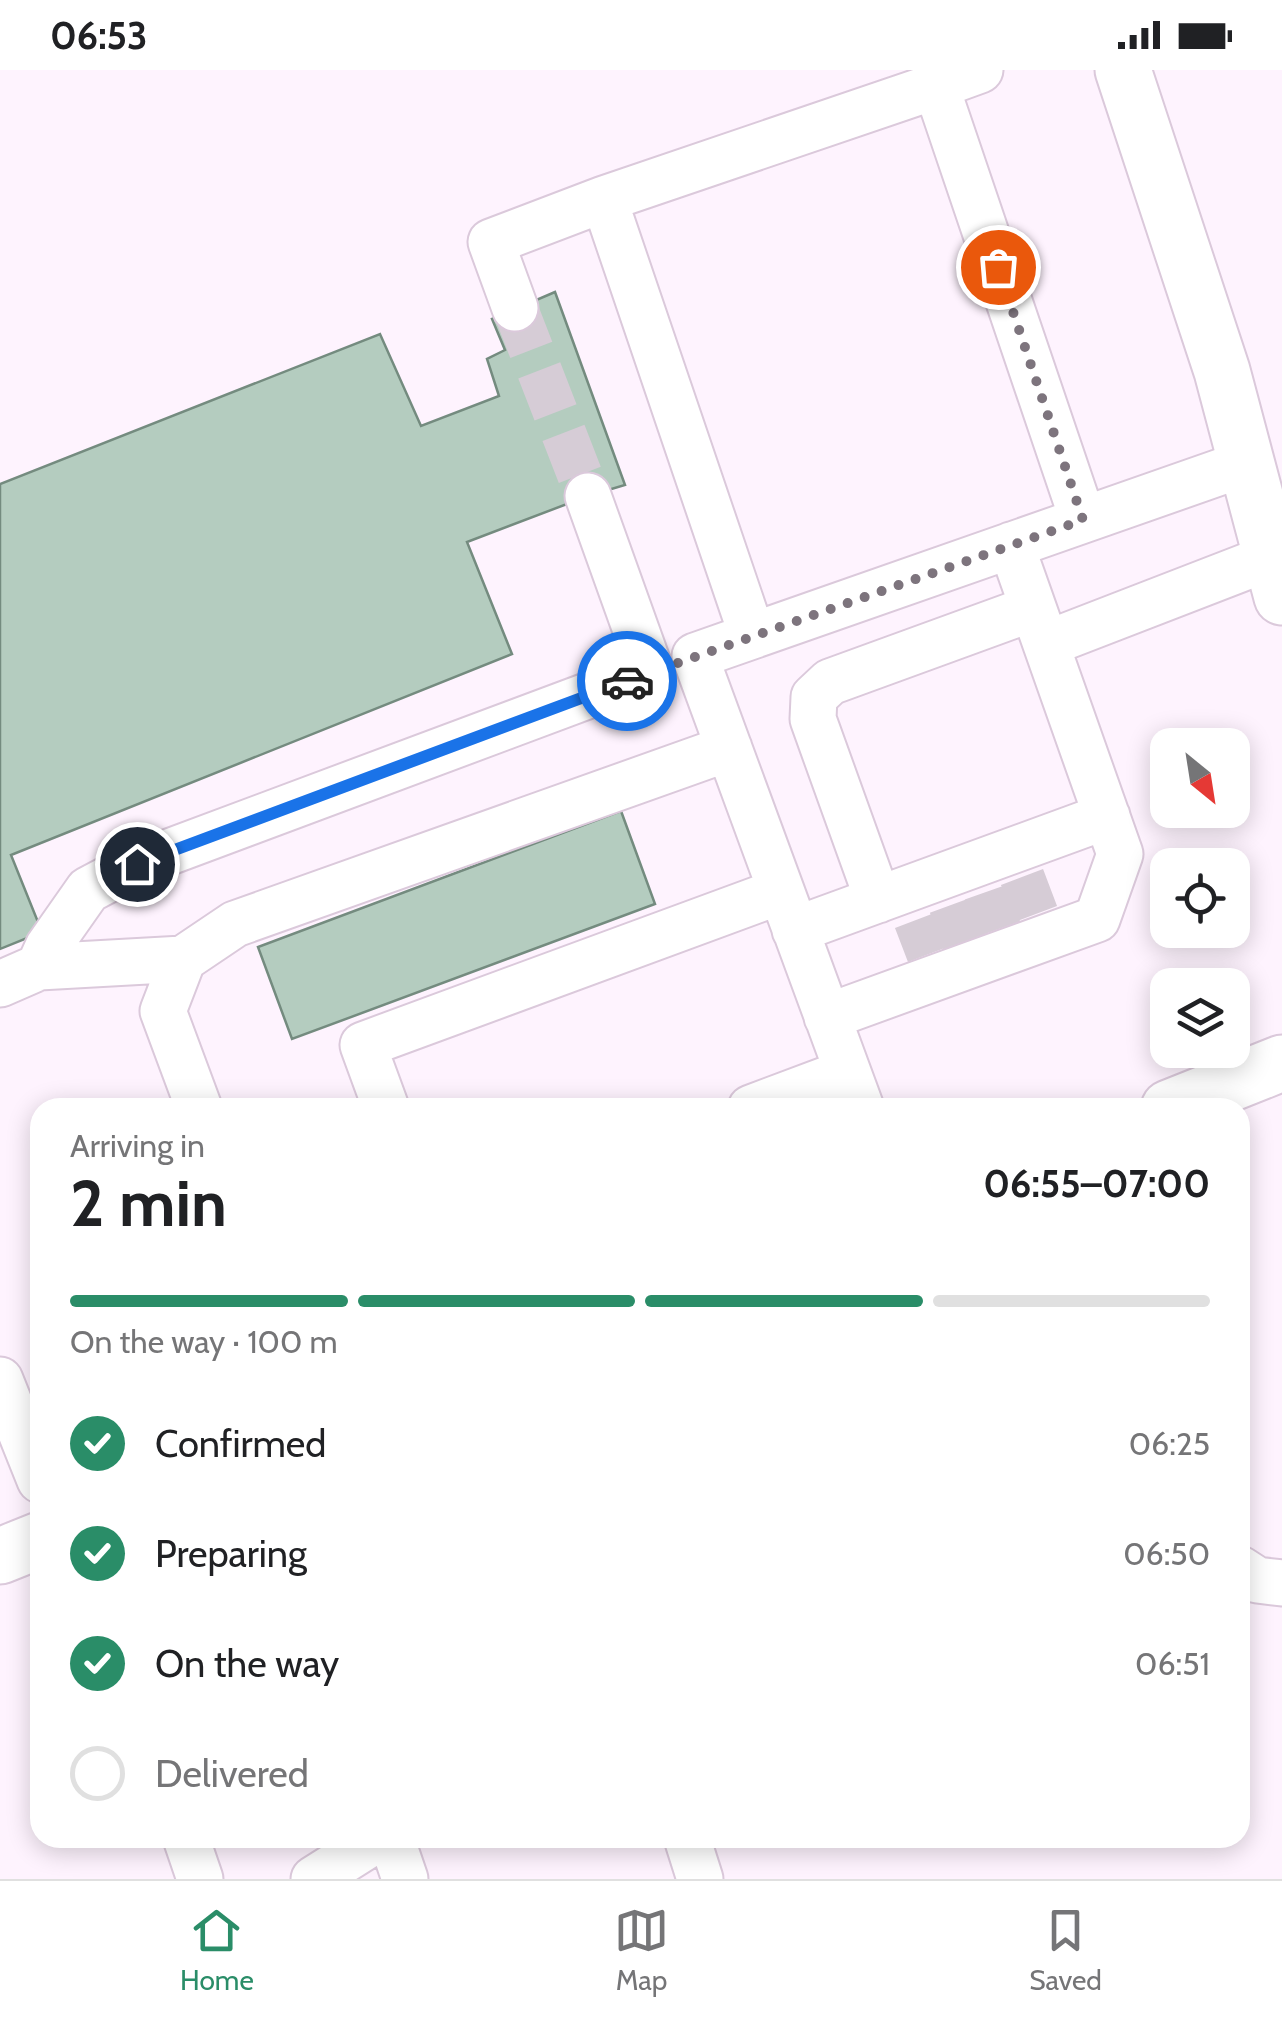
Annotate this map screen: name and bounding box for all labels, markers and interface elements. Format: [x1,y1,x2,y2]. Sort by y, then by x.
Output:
text: 06:53 [50,12,148,59]
pin [956,225,1041,310]
icon: bag [971,240,1026,295]
courier [577,631,677,731]
icon: car [600,654,655,709]
north arrow [1150,728,1250,828]
map controls [1150,728,1250,1068]
pin [95,822,180,907]
icon: home [110,837,165,892]
button: locate [1150,848,1250,948]
button: layers [1150,968,1250,1068]
text: Arriving in [70,1126,205,1165]
text: 06:55–07:00 [983,1160,1210,1207]
text: 2 min [70,1163,227,1242]
text: On the way · 100 m [70,1322,338,1361]
icon: check [70,1416,125,1471]
text: Confirmed [155,1420,326,1467]
text: 06:25 [1129,1424,1210,1463]
icon: check [70,1526,125,1581]
text: Preparing [155,1530,307,1577]
text: 06:50 [1123,1534,1210,1573]
icon: check [70,1636,125,1691]
text: On the way [155,1640,339,1687]
text: 06:51 [1135,1644,1210,1683]
text: Delivered [155,1750,309,1797]
tab: Home [180,1903,254,1997]
tab: Map [614,1903,669,1997]
tab: Saved [1029,1903,1102,1997]

